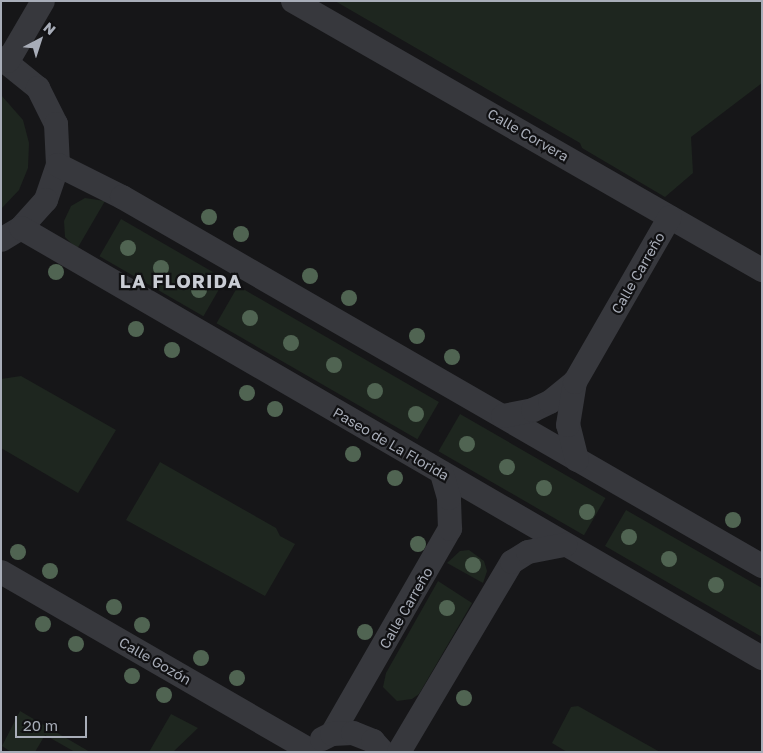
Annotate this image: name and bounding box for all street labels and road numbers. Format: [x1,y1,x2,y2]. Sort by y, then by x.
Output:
street label: Calle Corvera [485,105,571,165]
street label: Calle Carreño [608,229,668,317]
street label: Paseo de La Florida [330,404,452,484]
street label: Calle Carreño [376,564,436,652]
street label: Calle Gozón [116,634,194,688]

